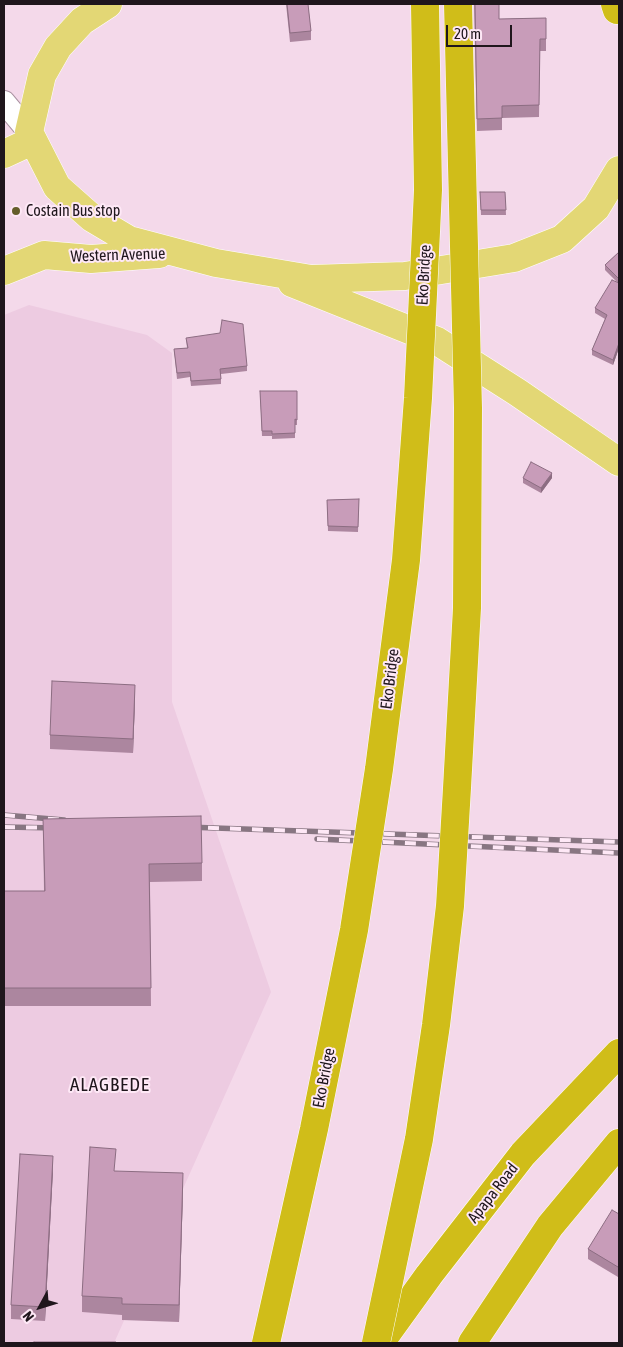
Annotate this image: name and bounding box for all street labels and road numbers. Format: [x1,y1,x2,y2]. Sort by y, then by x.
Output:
street label: Western Avenue [70,244,166,266]
street label: Eko Bridge [413,244,435,306]
street label: Eko Bridge [377,648,403,710]
street label: Eko Bridge [309,1046,339,1110]
street label: Apapa Road [464,1159,522,1227]

